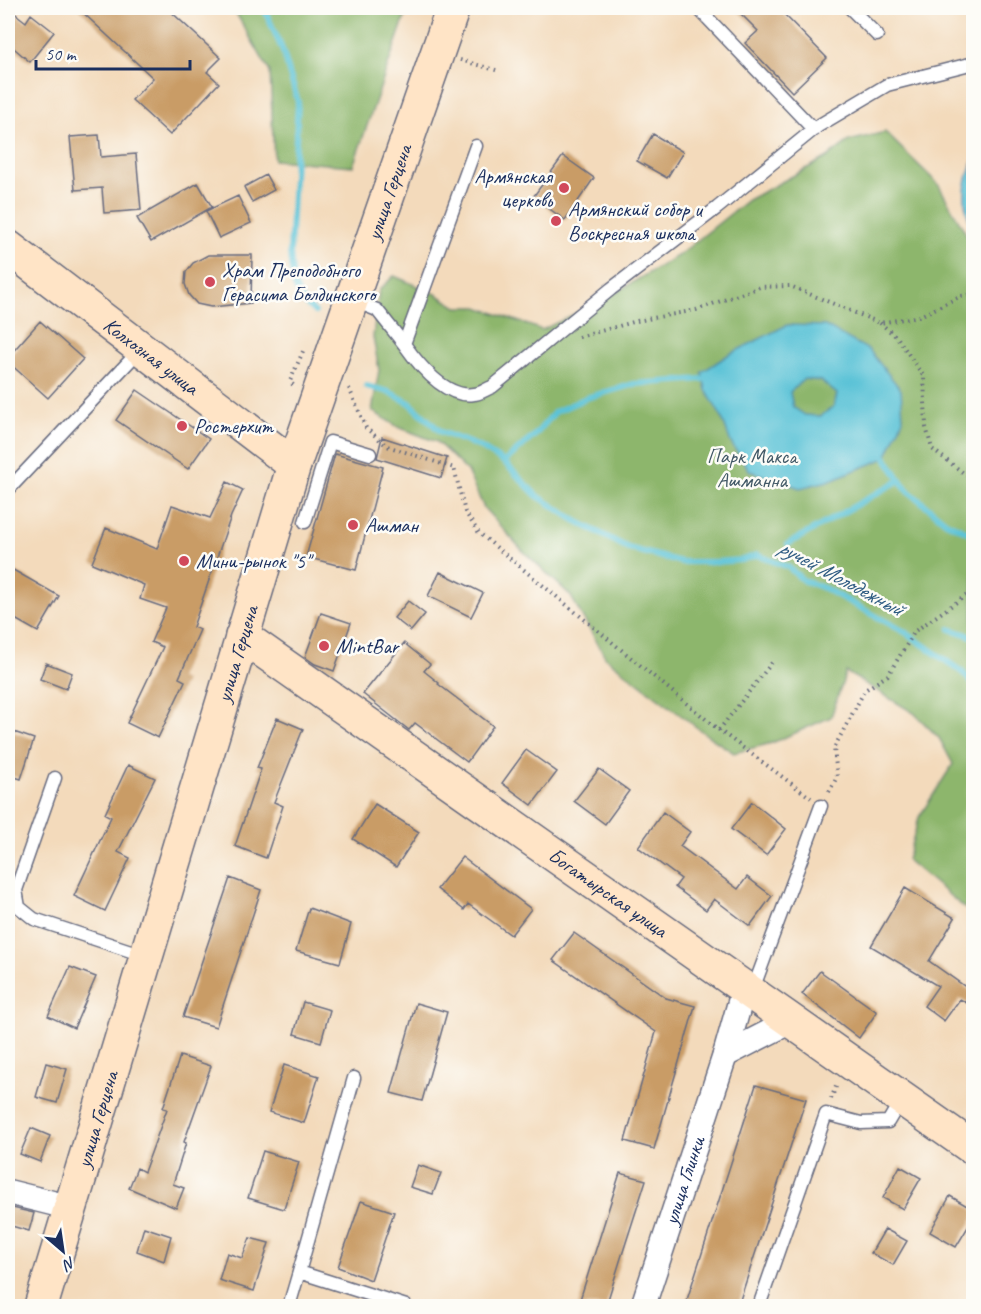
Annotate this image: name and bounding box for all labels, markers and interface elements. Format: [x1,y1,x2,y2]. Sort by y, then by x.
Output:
scale bar [36,33,190,71]
text: 50 m [45,43,78,65]
street label: улица Герцена [360,139,418,245]
place label: Армянская церковь [474,163,554,213]
marker: Армянская церковь [557,181,571,195]
place label: Армянский собор и Воскресная школа [568,196,704,246]
marker: Армянский собор и Воскресная школа [549,214,563,228]
place label: Храм Преподобного Герасима Болдинского [222,257,378,307]
marker: Храм Преподобного Герасима Болдинского [203,275,217,289]
street label: Колхозная улица [98,312,205,402]
place label: Ростерхит [194,413,274,439]
marker: Ростерхит [175,419,189,433]
park label: Парк Макса Ашманна [707,443,799,493]
place label: Ашман [365,512,419,538]
marker: Ашман [346,518,360,532]
water label: ручей Молодежный [773,533,912,625]
place label: Мини-рынок "5" [196,548,314,574]
marker: Мини-рынок "5" [177,554,191,568]
street label: улица Герцена [210,600,265,707]
place label: MintBar [336,633,400,659]
marker: MintBar [317,639,331,653]
street label: Богатырская улица [544,842,674,944]
street label: улица Герцена [70,1066,125,1173]
street label: улица Глинки [657,1131,711,1230]
north arrow [33,1221,93,1281]
text: N [58,1252,79,1276]

